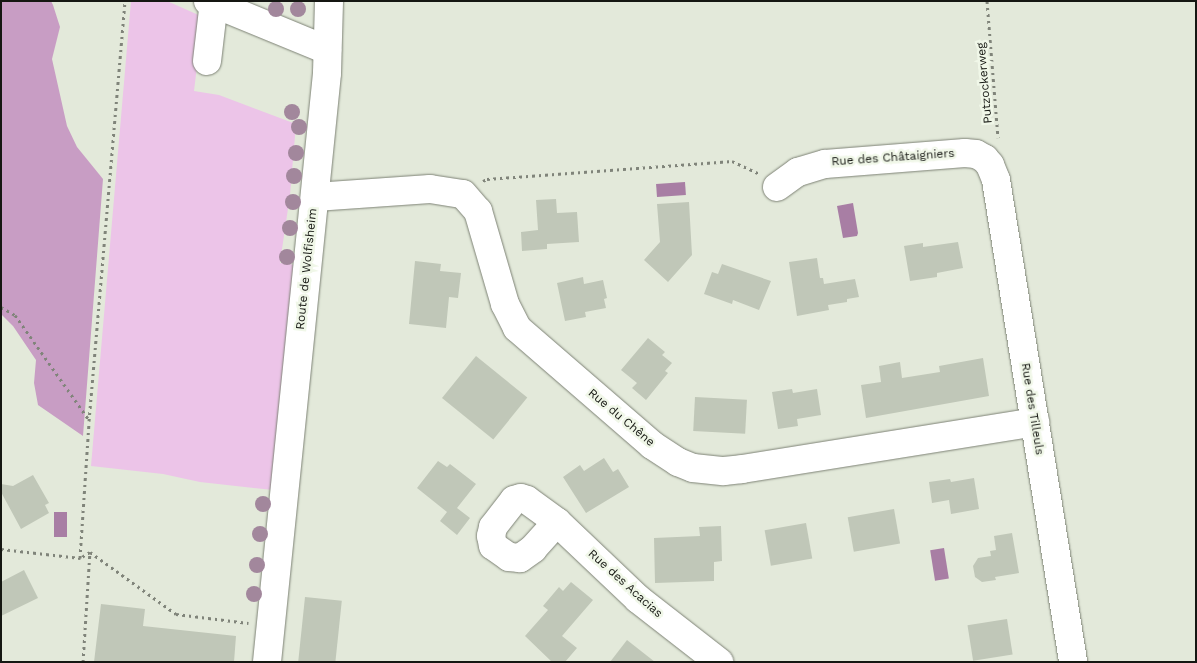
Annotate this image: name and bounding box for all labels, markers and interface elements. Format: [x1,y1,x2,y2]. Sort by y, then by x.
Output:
street label: Putzockerweg [974,42,996,124]
street label: Rue des Châtaigniers [831,147,955,169]
street label: Route de Wolfisheim [293,207,321,331]
street label: Rue des Tilleuls [1018,362,1046,456]
street label: Rue du Chêne [585,386,657,450]
street label: Rue des Acacias [585,547,665,621]

